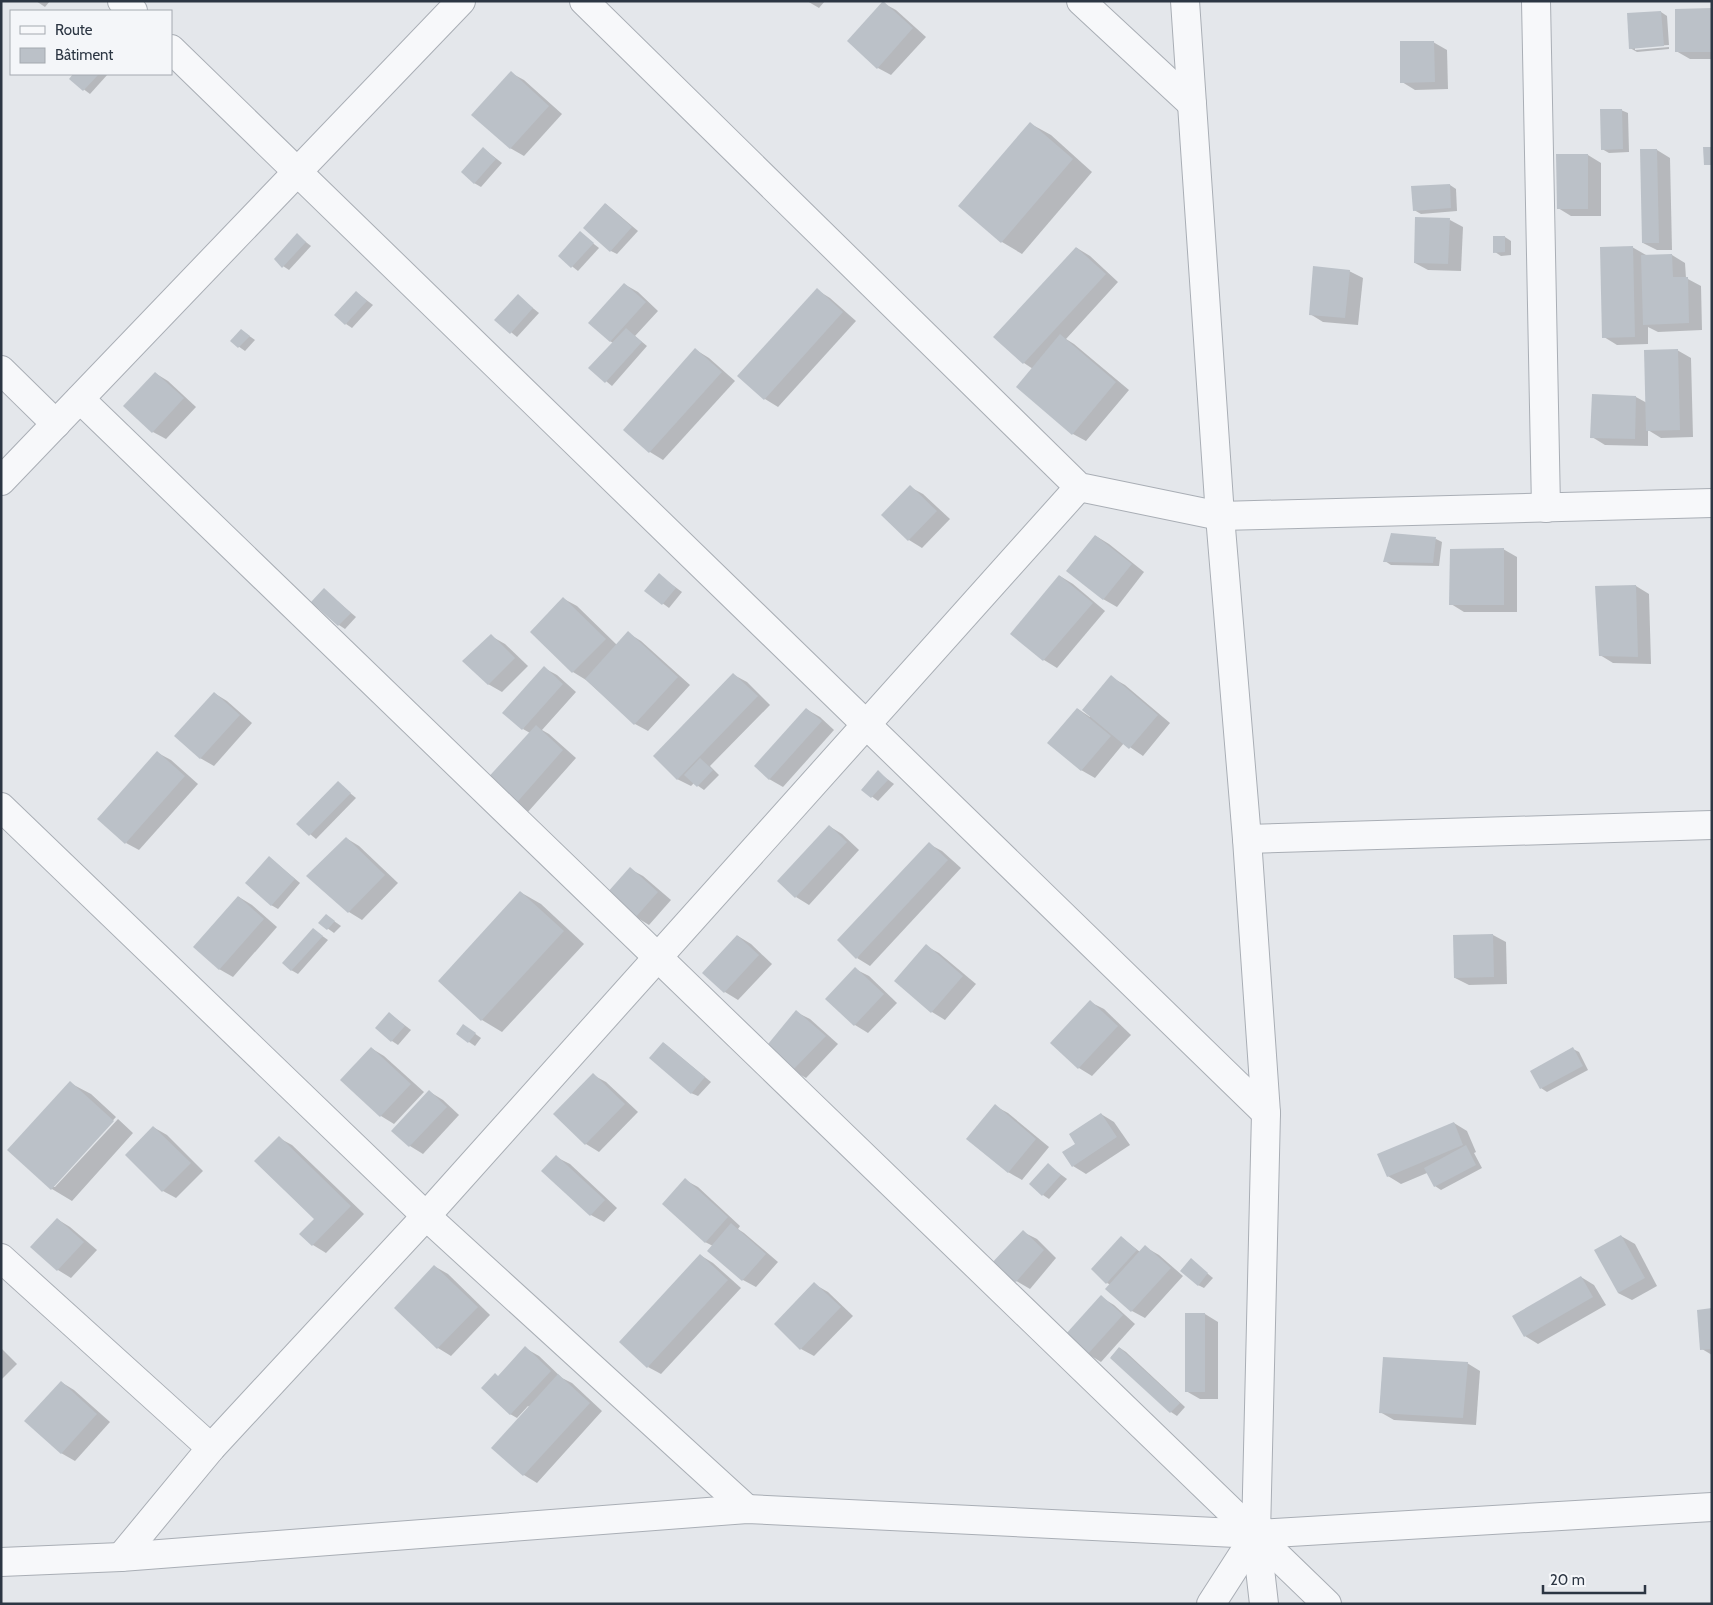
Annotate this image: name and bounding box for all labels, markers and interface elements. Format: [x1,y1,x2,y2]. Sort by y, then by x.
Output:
legend [10,10,172,75]
text: Route [55,21,93,39]
text: Bâtiment [55,46,113,64]
scale bar [1543,1562,1646,1594]
text: 20 m [1550,1571,1585,1589]

